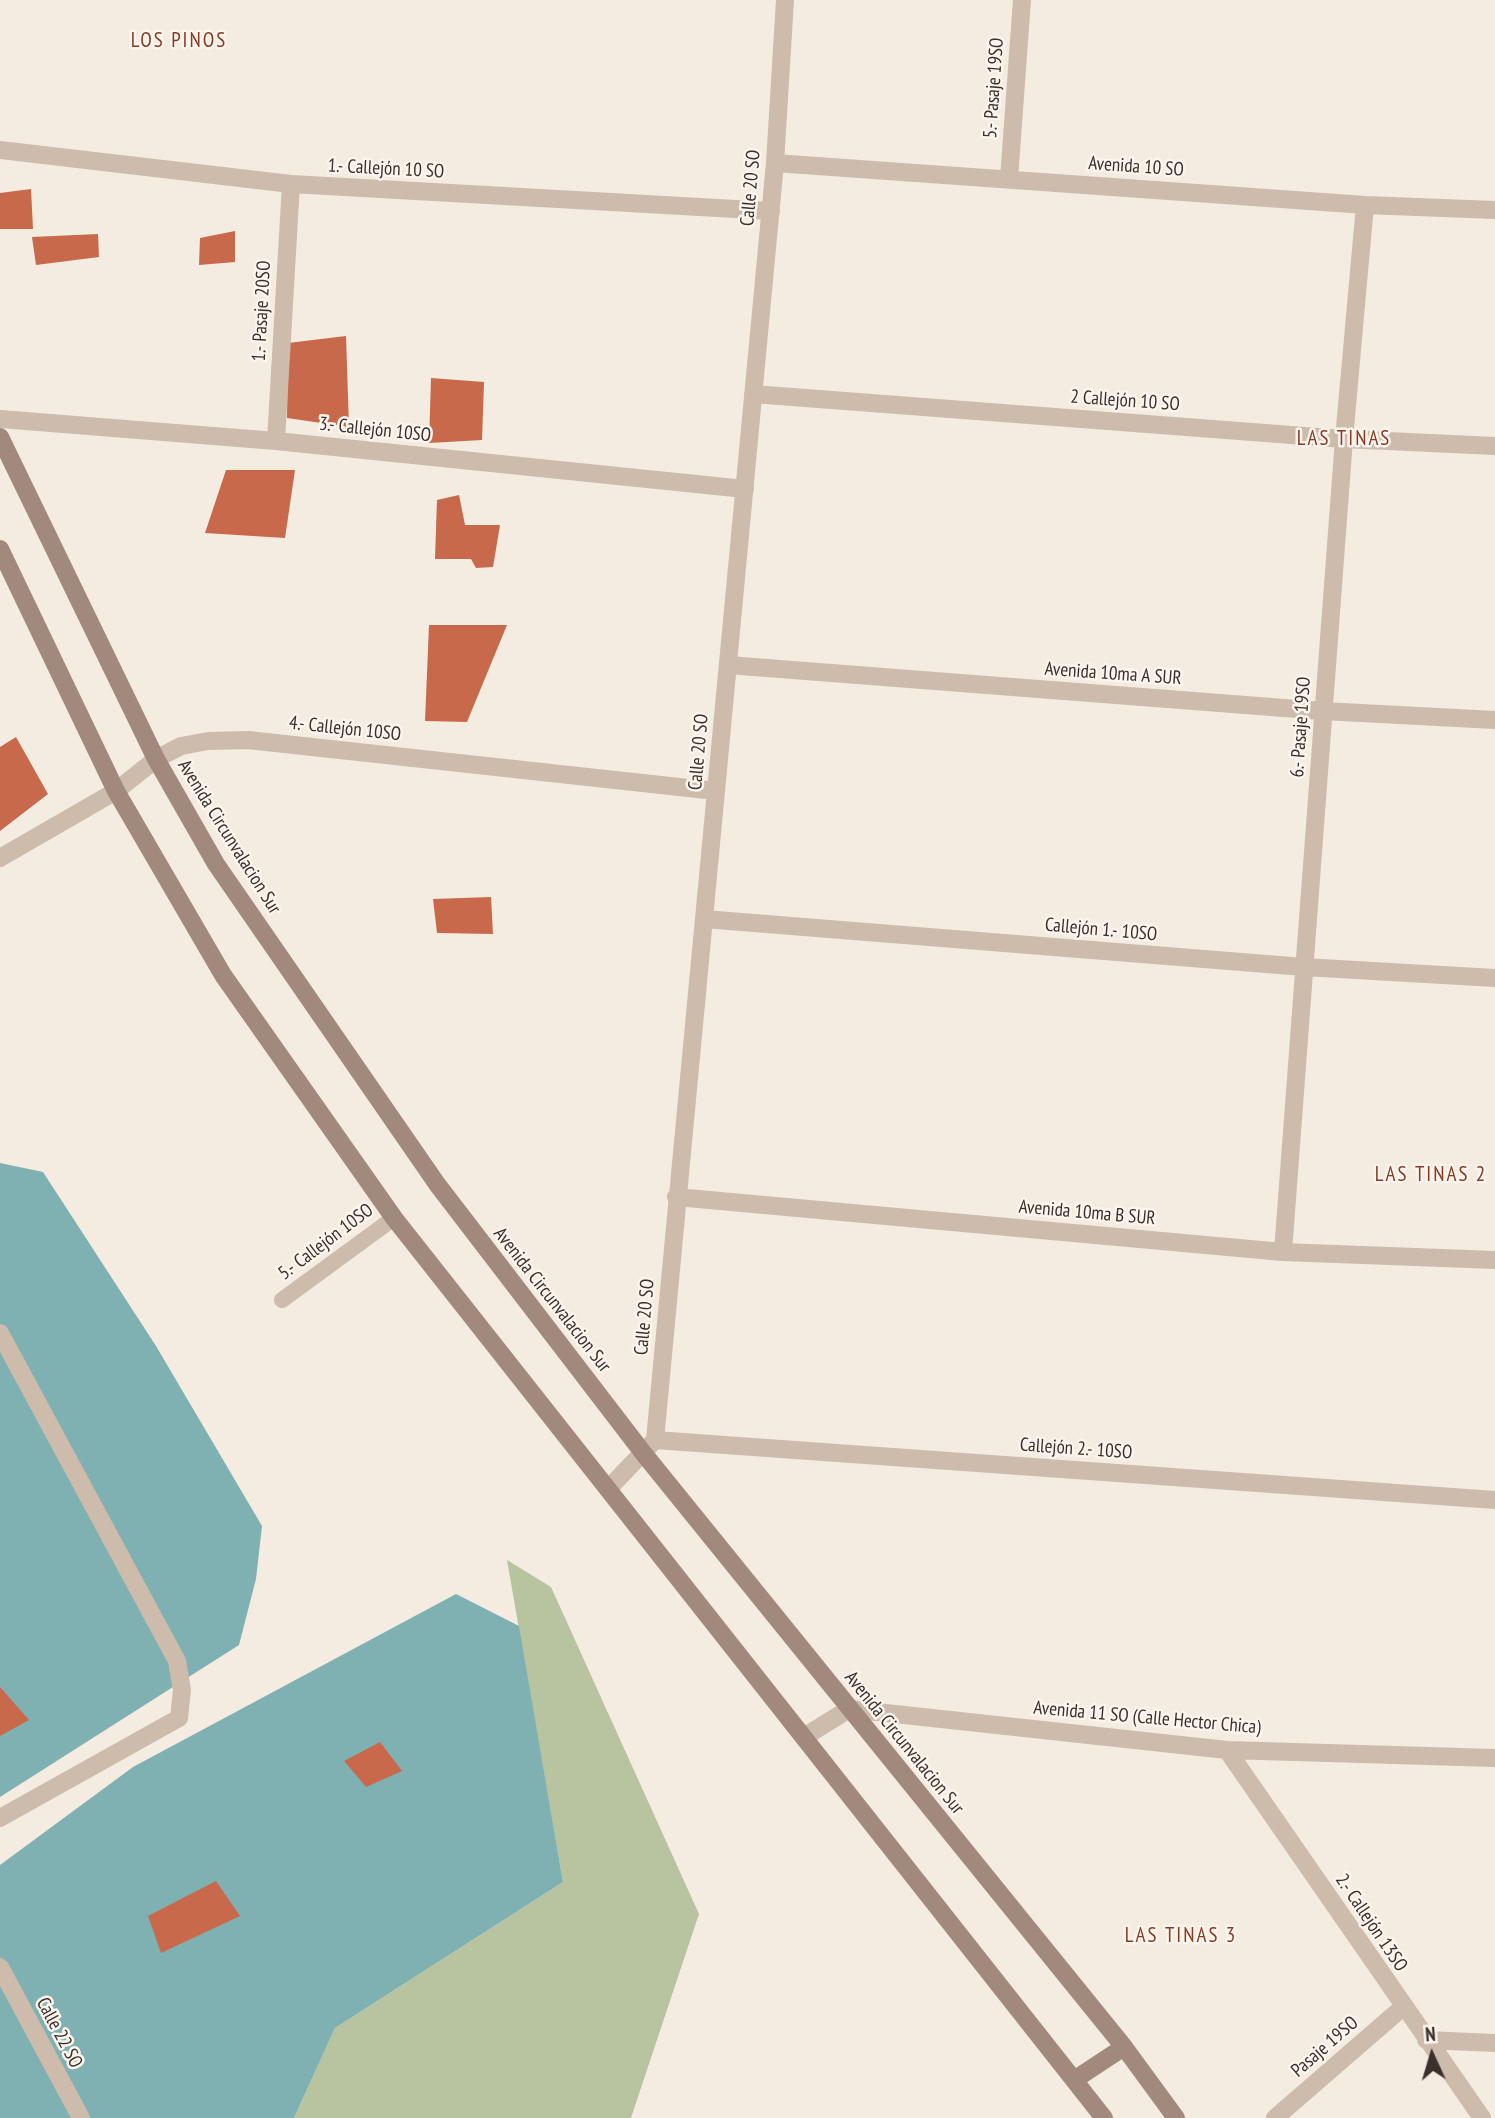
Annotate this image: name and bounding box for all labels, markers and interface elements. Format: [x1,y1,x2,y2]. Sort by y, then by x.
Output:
district label: LOS PINOS [132,28,226,54]
street label: 5.- Pasaje 19SO [979,37,1009,139]
street label: Calle 20 SO [736,149,766,227]
street label: Avenida 10 SO [1088,152,1184,182]
street label: 1.- Callejón 10 SO [327,155,445,183]
street label: 1.- Pasaje 20SO [248,260,276,362]
street label: 2 Callejón 10 SO [1069,386,1181,416]
street label: 3.- Callejón 10SO [318,413,432,447]
district label: LAS TINAS [1298,426,1390,452]
street label: Avenida 10ma A SUR [1044,658,1182,690]
street label: 6.- Pasaje 19SO [1286,676,1316,778]
street label: 4.- Callejón 10SO [288,712,402,746]
street label: Calle 20 SO [684,713,714,791]
street label: Avenida Circunvalacion Sur [172,756,286,918]
street label: Callejón 1.- 10SO [1044,914,1158,946]
district label: LAS TINAS 2 [1376,1162,1486,1188]
street label: Avenida 10ma B SUR [1018,1196,1156,1230]
street label: 5.- Callejón 10SO [274,1199,378,1285]
street label: Avenida Circunvalacion Sur [488,1223,616,1377]
street label: Calle 20 SO [630,1278,660,1356]
street label: Callejón 2.- 10SO [1019,1434,1133,1464]
street label: Avenida Circunvalacion Sur [839,1667,969,1819]
street label: Avenida 11 SO (Calle Hector Chica) [1032,1697,1262,1739]
street label: 2.- Callejón 13SO [1330,1870,1412,1976]
district label: LAS TINAS 3 [1126,1923,1236,1949]
street label: Calle 22 SO [31,1994,87,2072]
street label: Pasaje 19SO [1287,2012,1363,2082]
north arrow [1397,2020,1467,2090]
text: N [1425,2022,1436,2046]

